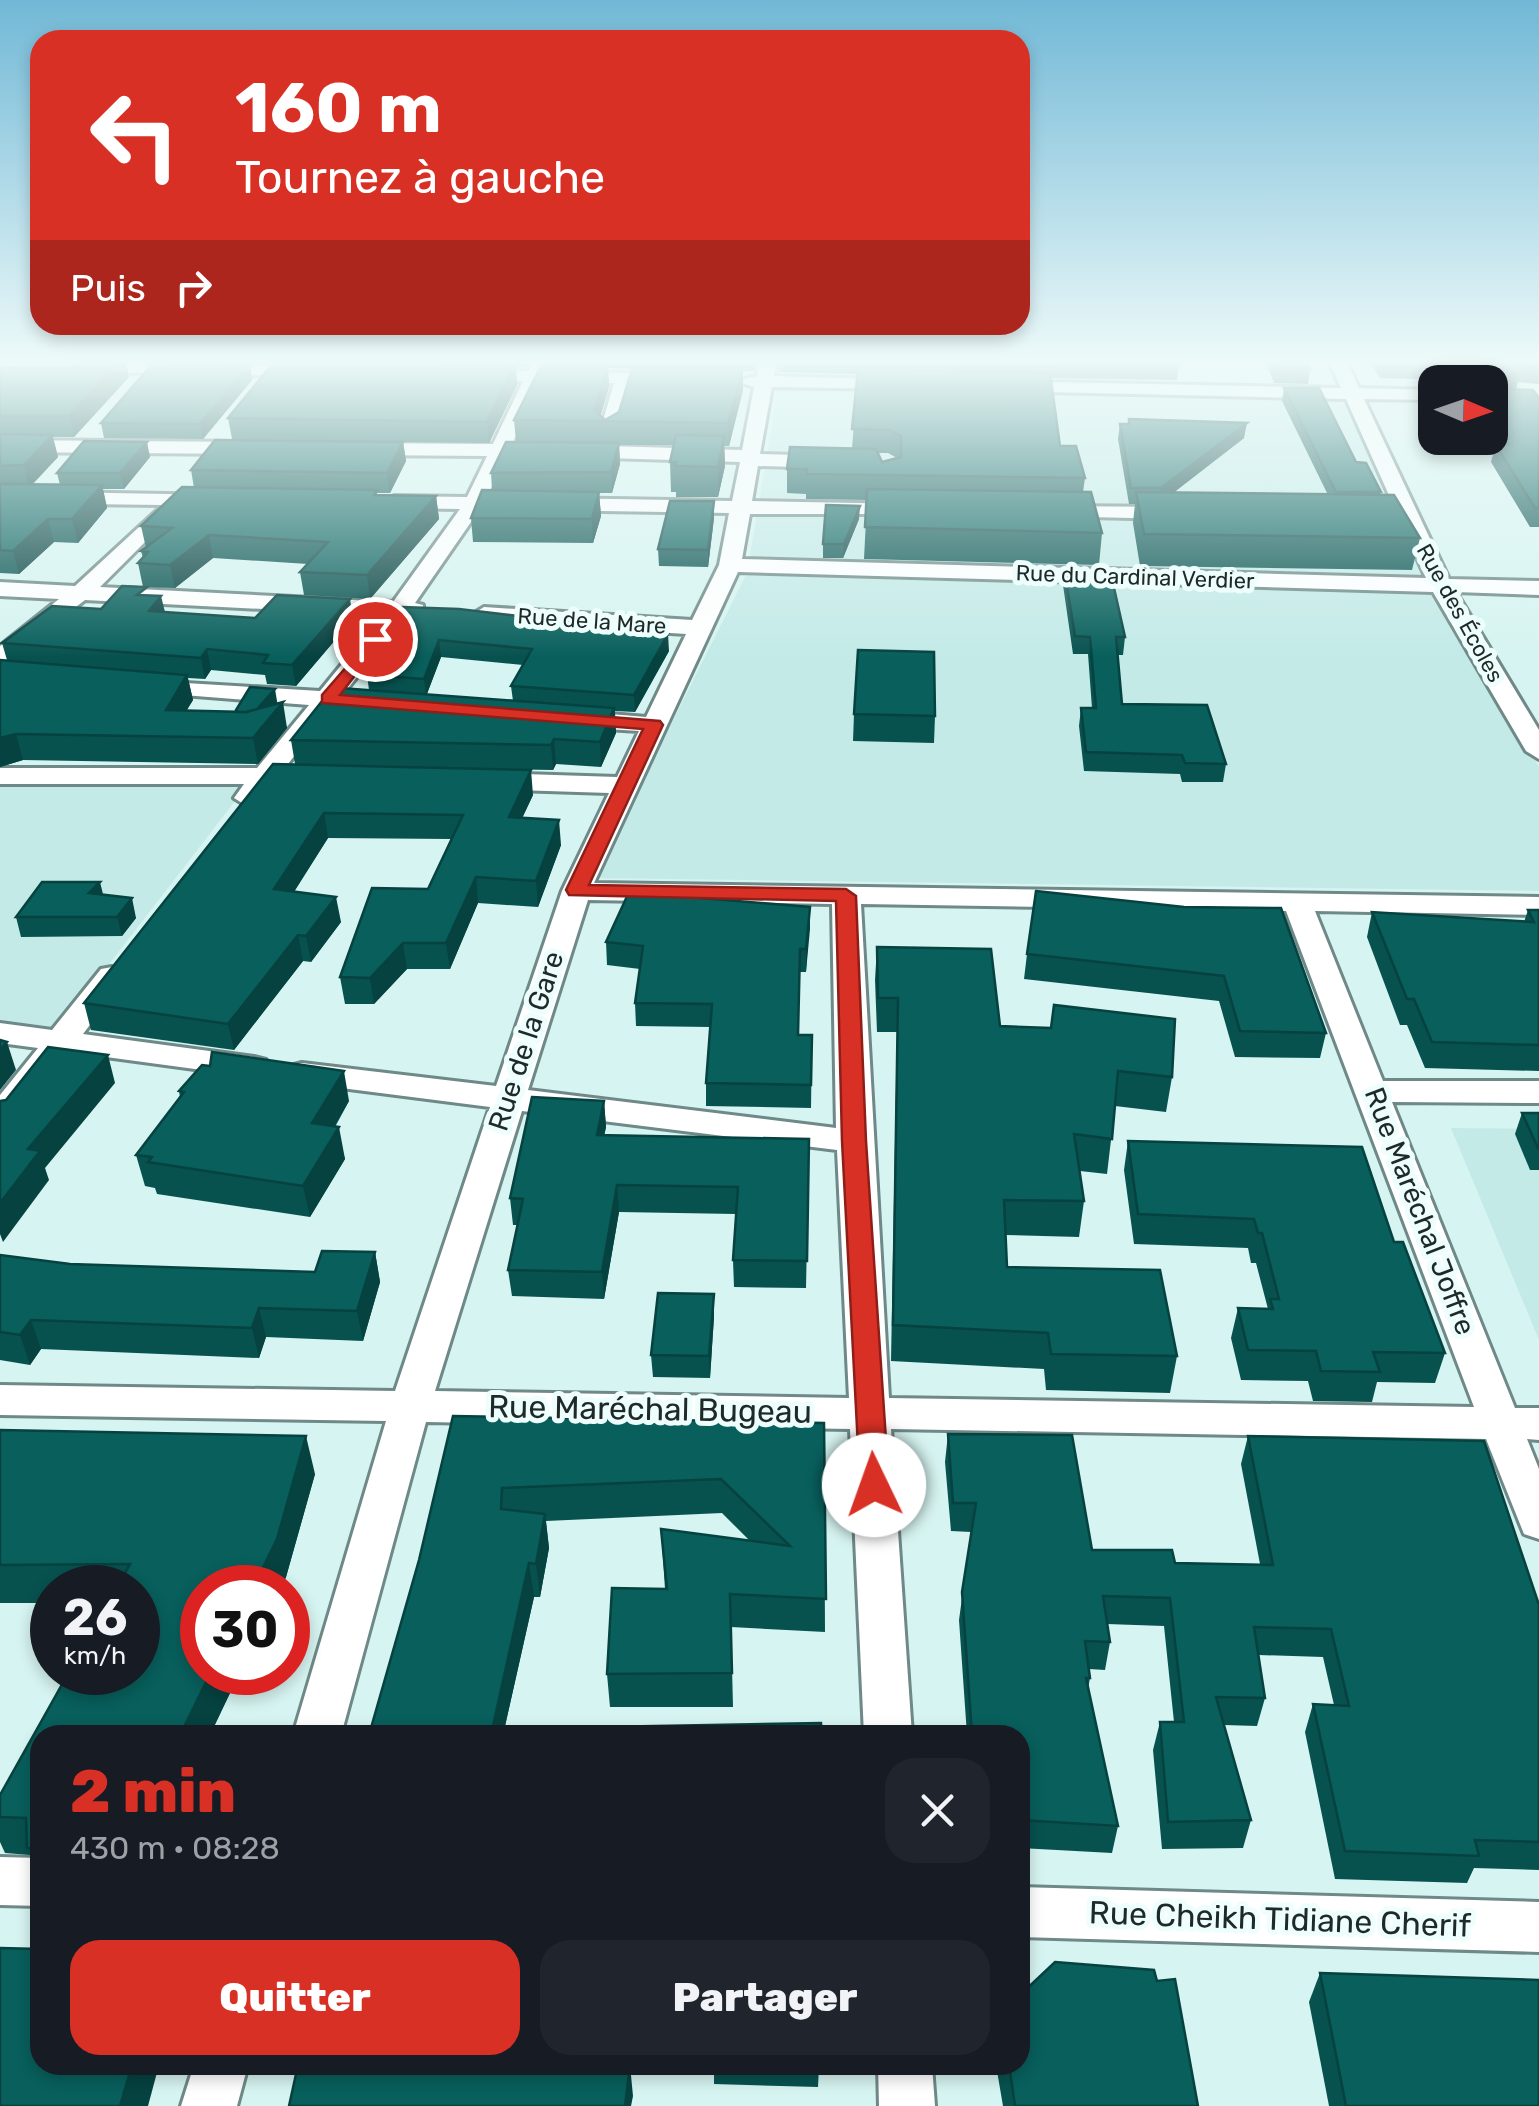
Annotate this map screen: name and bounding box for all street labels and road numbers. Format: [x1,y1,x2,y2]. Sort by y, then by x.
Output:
street label: Rue des Écoles [1411,539,1509,687]
street label: Rue du Cardinal Verdier [1015,559,1255,595]
street label: Rue de la Mare [517,602,667,640]
street label: Rue de la Gare [481,947,571,1135]
street label: Rue Maréchal Joffre [1358,1083,1482,1339]
street label: Rue Maréchal Bugeau [488,1387,812,1431]
street label: Rue Cheikh Tidiane Cherif [1088,1893,1472,1945]

